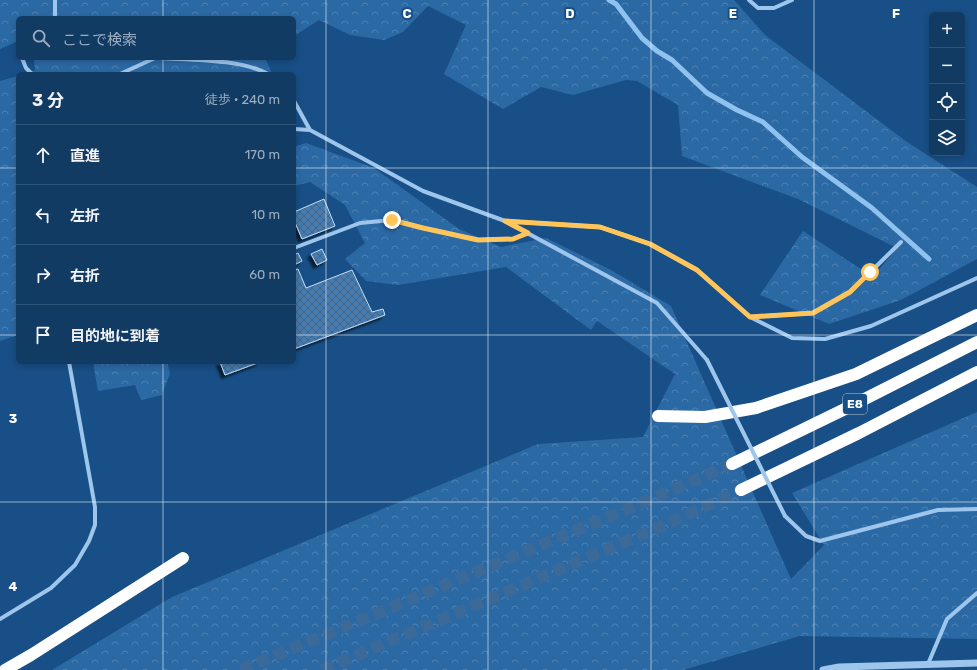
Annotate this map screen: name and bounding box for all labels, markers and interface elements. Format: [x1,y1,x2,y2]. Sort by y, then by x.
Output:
text: C [402,6,412,21]
text: D [565,6,575,21]
text: E [729,6,737,21]
text: F [892,6,900,21]
map controls [929,12,965,156]
button: + [929,12,965,48]
search box [16,16,296,60]
icon: search [30,27,52,49]
text: ここで検索 [62,31,137,49]
button: − [929,48,965,84]
button: locate [929,84,965,120]
text: 3 分 [32,90,64,110]
text: 徒歩 · 240 m [205,92,280,107]
button: layers [929,120,965,156]
icon: ahead [32,144,54,166]
text: 直進 [70,147,100,165]
text: 170 m [245,147,280,162]
icon: left [32,204,54,226]
text: 左折 [70,207,100,225]
text: 10 m [251,207,280,222]
route end [383,211,401,229]
route start [861,263,879,281]
icon: right [32,264,54,286]
text: 右折 [70,267,100,285]
text: 60 m [249,267,280,282]
icon: arrive [32,324,54,346]
text: 目的地に到着 [70,327,160,345]
road number: E8 [843,394,867,414]
text: 3 [9,411,18,426]
text: 4 [9,579,18,594]

